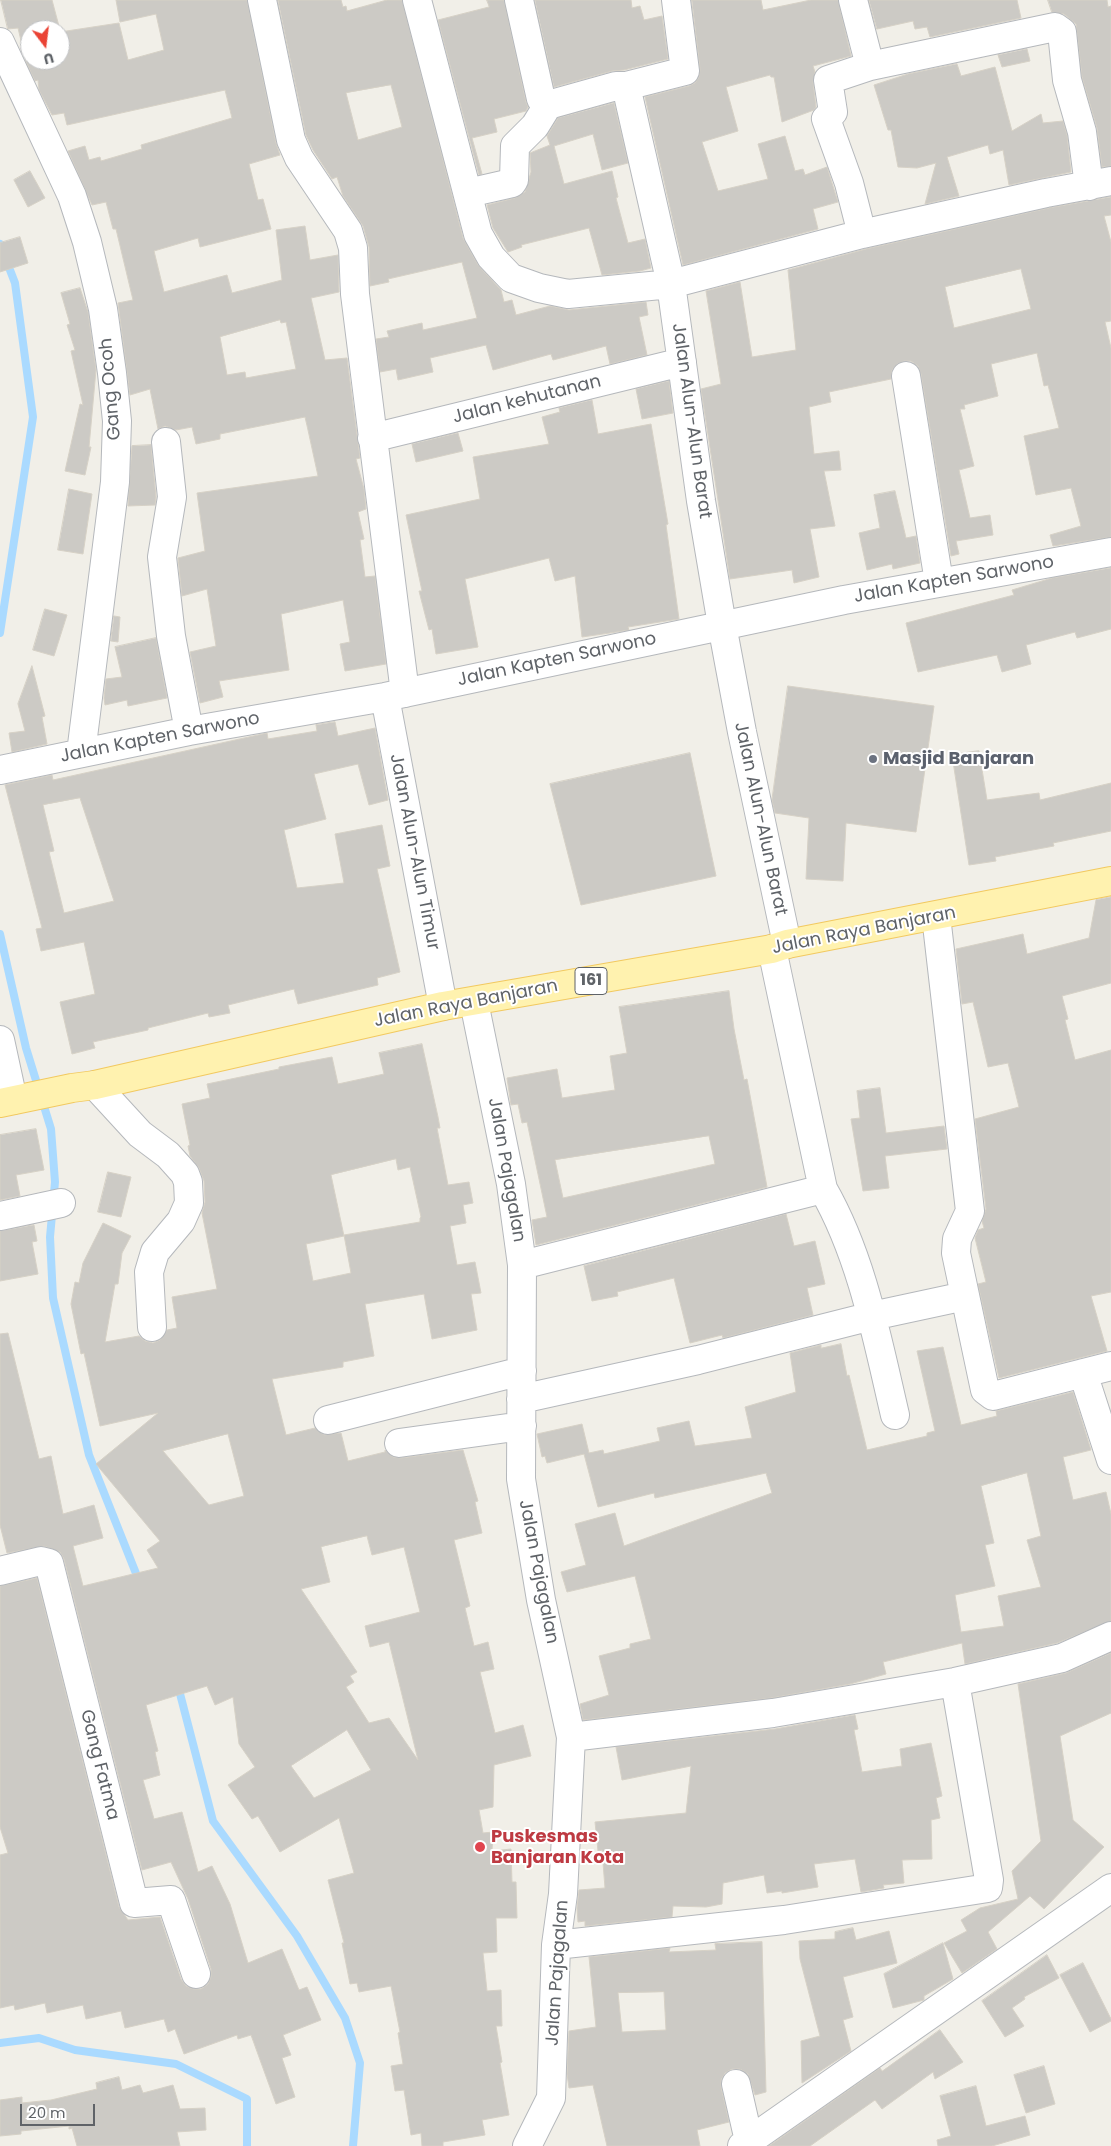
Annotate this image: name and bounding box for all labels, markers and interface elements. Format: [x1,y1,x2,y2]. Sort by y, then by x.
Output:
north arrow [20,20,70,70]
text: U [41,48,56,69]
street label: Jalan Alun-Alun Barat [667,322,715,520]
street label: Gang Ocoh [96,337,126,441]
street label: Jalan kehutanan [451,371,603,429]
street label: Jalan Kapten Sarwono [852,552,1056,608]
street label: Jalan Kapten Sarwono [456,628,658,692]
street label: Jalan Kapten Sarwono [59,708,261,768]
street label: Jalan Alun-Alun Barat [729,720,791,918]
place label: Masjid Banjaran [883,748,1034,770]
street label: Jalan Alun-Alun Timur [384,752,444,952]
marker: Masjid Banjaran [867,753,879,765]
street label: Jalan Raya Banjaran [770,903,958,959]
road number: 161 [575,968,607,994]
street label: Jalan Raya Banjaran [372,976,560,1032]
street label: Jalan Pajagalan [483,1096,529,1244]
street label: Jalan Pajagalan [513,1498,563,1646]
street label: Gang Fatma [75,1707,123,1823]
place label: Puskesmas Banjaran Kota [491,1826,624,1868]
marker: Puskesmas Banjaran Kota [473,1840,487,1854]
street label: Jalan Pajagalan [542,1899,574,2047]
scale bar [22,2094,98,2126]
text: 20 m [28,2102,66,2123]

